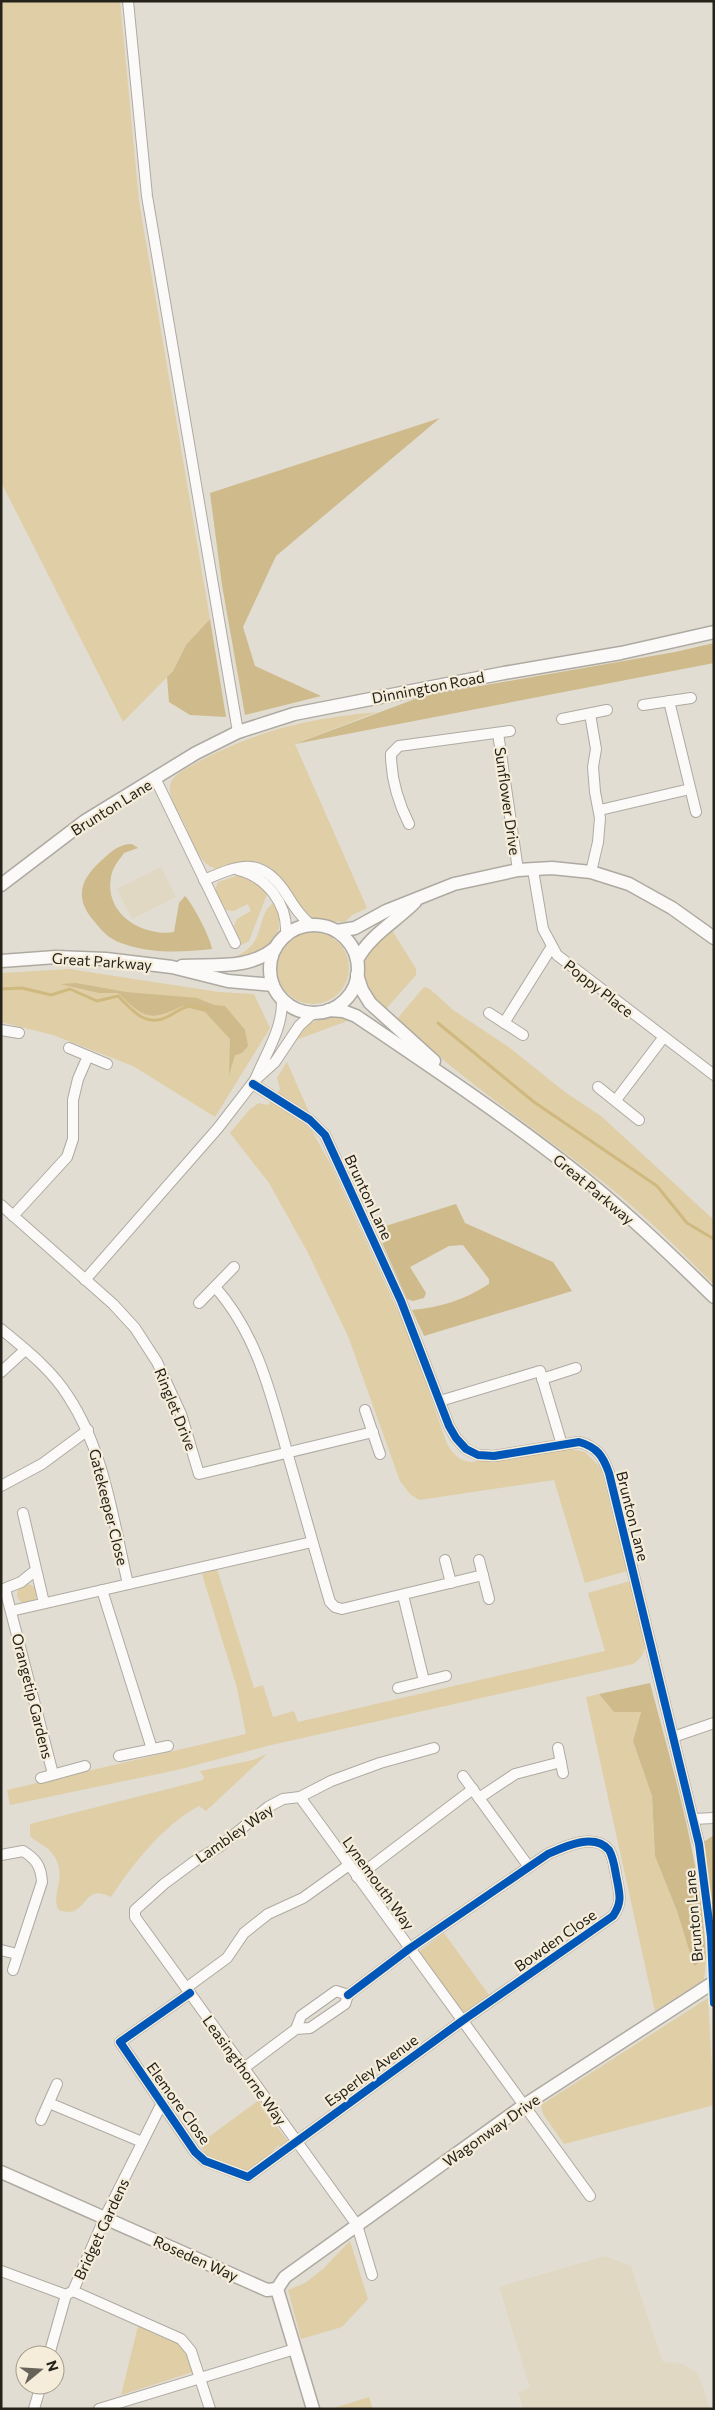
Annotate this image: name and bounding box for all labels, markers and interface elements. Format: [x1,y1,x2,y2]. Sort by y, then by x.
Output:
street label: Dinnington Road [370,667,486,707]
street label: Sunflower Drive [492,746,525,856]
street label: Brunton Lane [67,775,155,839]
street label: Great Parkway [51,949,153,973]
street label: Poppy Place [561,955,637,1021]
street label: Great Parkway [550,1150,638,1228]
street label: Brunton Lane [341,1151,397,1243]
street label: Ringlet Drive [151,1365,201,1453]
street label: Gatekeeper Close [86,1447,132,1567]
street label: Brunton Lane [613,1469,653,1563]
street label: Orangetip Gardens [9,1631,57,1761]
street label: Lambley Way [192,1800,276,1866]
street label: Lynemouth Way [339,1833,419,1933]
street label: Brunton Lane [680,1869,706,1963]
street label: Bowden Close [511,1905,599,1975]
street label: Leasingthorne Way [199,2012,291,2128]
street label: Esperley Avenue [321,2030,421,2110]
street label: Elemore Close [143,2059,215,2148]
street label: Wagonway Drive [439,2090,543,2170]
street label: Bridget Gardens [70,2175,132,2282]
street label: Roseden Way [151,2231,241,2285]
north arrow [15,2345,65,2395]
text: N [43,2358,63,2373]

